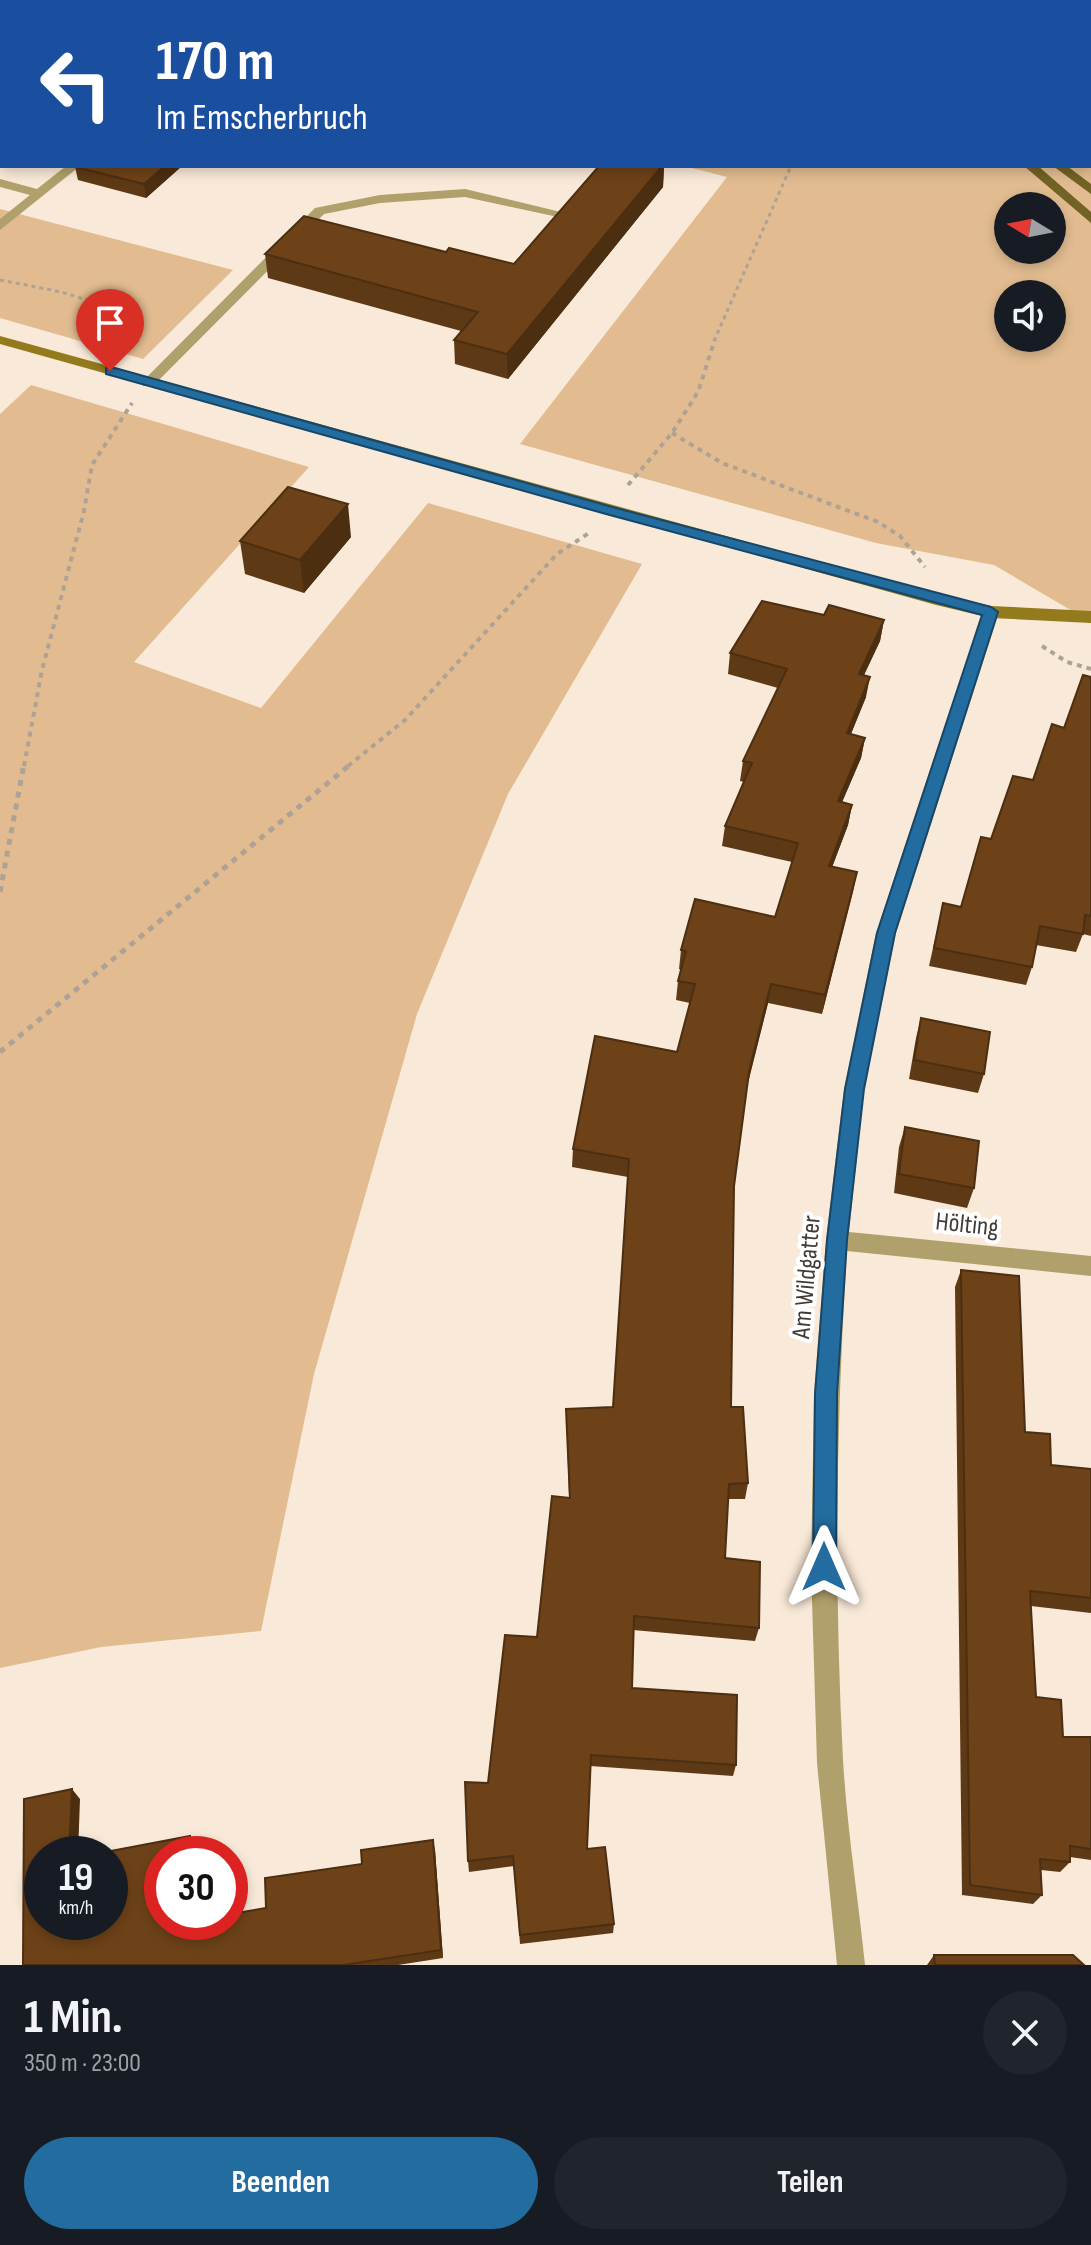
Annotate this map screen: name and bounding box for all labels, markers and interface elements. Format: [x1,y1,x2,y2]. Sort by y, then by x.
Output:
text: 170 m [156,29,274,96]
icon: left [24,32,128,136]
text: Im Emscherbruch [156,97,368,140]
north arrow [994,192,1066,264]
map controls [994,192,1066,352]
button: sound [994,280,1066,352]
pin [76,289,144,371]
icon: arrive [88,301,132,345]
street label: Hölting [934,1206,1000,1244]
street label: Am Wildgatter [786,1214,828,1341]
position arrow [782,1525,866,1609]
speed limit sign: 30 [144,1836,248,1940]
text: 19 [59,1854,93,1902]
text: km/h [59,1896,93,1920]
text: 1 Min. [24,1989,123,2046]
button: close [983,1991,1067,2075]
text: 350 m · 23:00 [24,2048,141,2079]
button: Beenden [24,2137,538,2229]
button: Teilen [554,2137,1067,2229]

